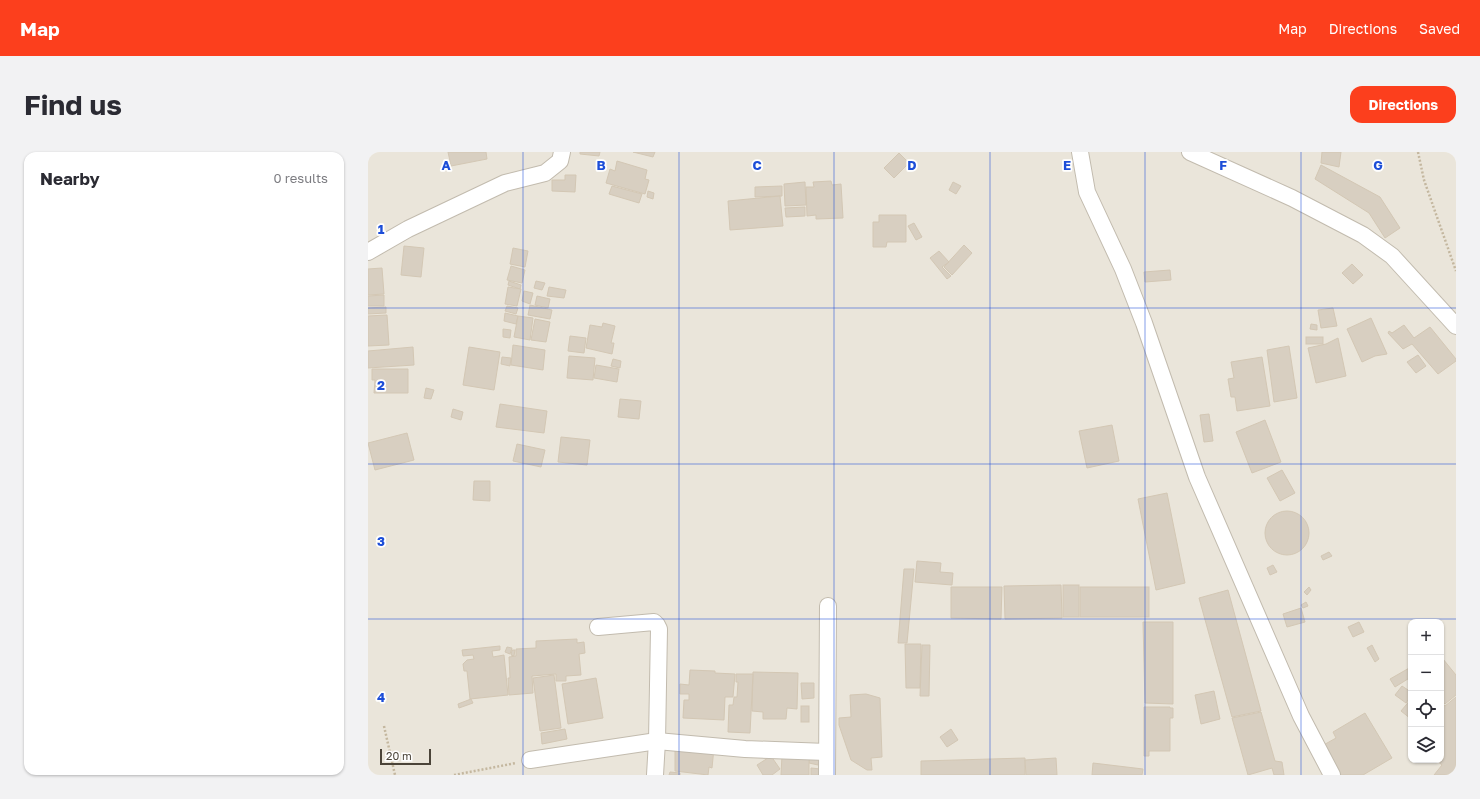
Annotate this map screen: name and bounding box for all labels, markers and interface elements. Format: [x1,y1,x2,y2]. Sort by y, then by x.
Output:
text: Map [20,17,60,40]
text: Map [1278,20,1307,37]
text: Directions [1329,20,1397,37]
text: Saved [1419,20,1460,37]
button: Directions [1350,86,1456,123]
text: Find us [24,88,122,121]
text: A [441,157,451,173]
text: B [596,157,606,173]
text: C [752,157,762,173]
text: D [907,157,917,173]
text: E [1063,157,1071,173]
text: F [1219,157,1227,173]
text: G [1373,157,1383,173]
text: Nearby [40,168,100,189]
text: 0 results [273,170,328,186]
text: 1 [378,221,385,237]
text: 2 [377,377,385,393]
text: 3 [377,533,385,549]
map controls [1408,619,1444,763]
button: + [1408,619,1444,655]
button: − [1408,655,1444,691]
text: 4 [377,689,385,705]
button: locate [1408,691,1444,727]
button: layers [1408,727,1444,763]
scale bar [380,747,431,766]
text: 20 m [386,749,412,762]

